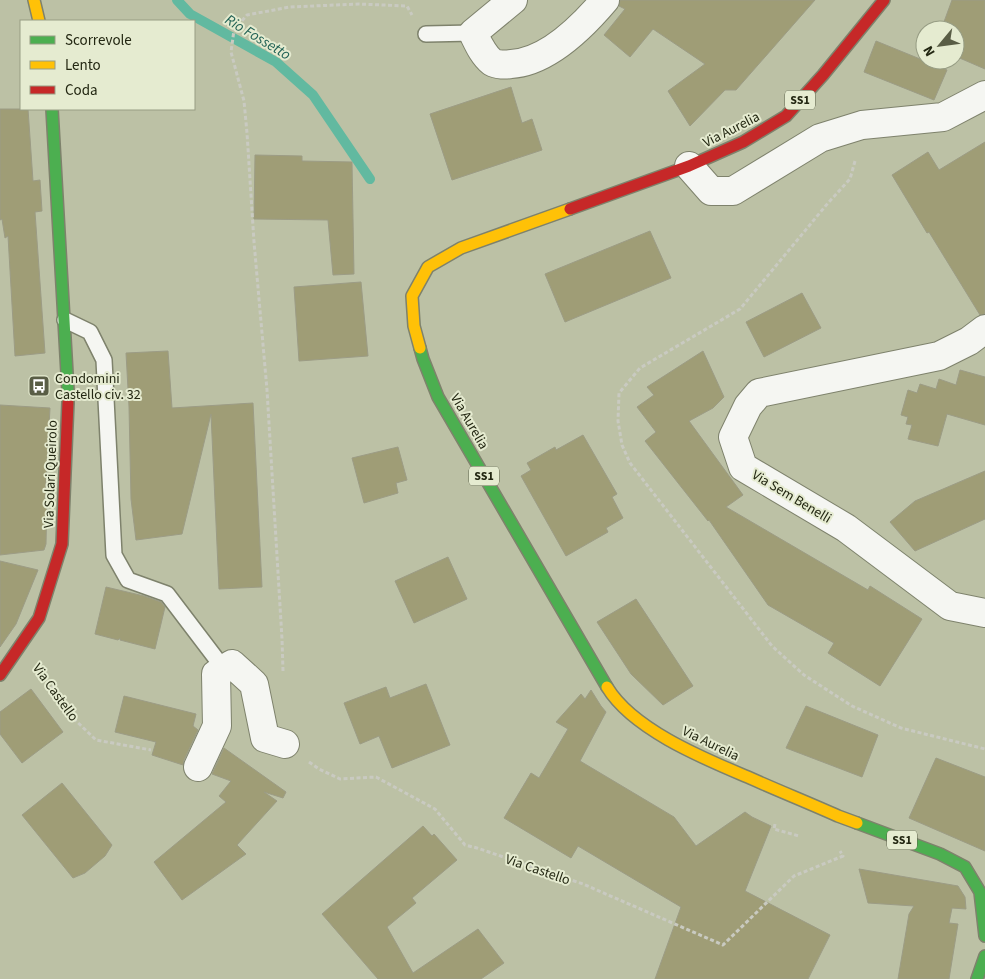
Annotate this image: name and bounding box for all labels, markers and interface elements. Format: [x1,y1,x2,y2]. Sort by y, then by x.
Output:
water label: Rio Fossetto [221,9,295,66]
legend [20,20,195,110]
north arrow [915,20,965,70]
text: Scorrevole [65,30,132,51]
text: N [919,42,941,60]
text: Lento [65,55,101,76]
text: Coda [65,80,98,101]
road number: SS1 [785,90,815,110]
street label: Via Aurelia [700,107,763,153]
place label: Condomini Castello civ. 32 [55,369,141,405]
bus stop icon: Condomini Castello civ. 32 [27,374,51,398]
street label: Via Aurelia [445,390,493,453]
street label: Via Solari Queirolo [39,420,63,528]
street label: Via Sem Benelli [748,465,835,529]
road number: SS1 [469,466,499,486]
street label: Via Castello [27,659,83,726]
street label: Via Aurelia [679,721,743,766]
road number: SS1 [887,830,917,850]
street label: Via Castello [503,850,573,890]

